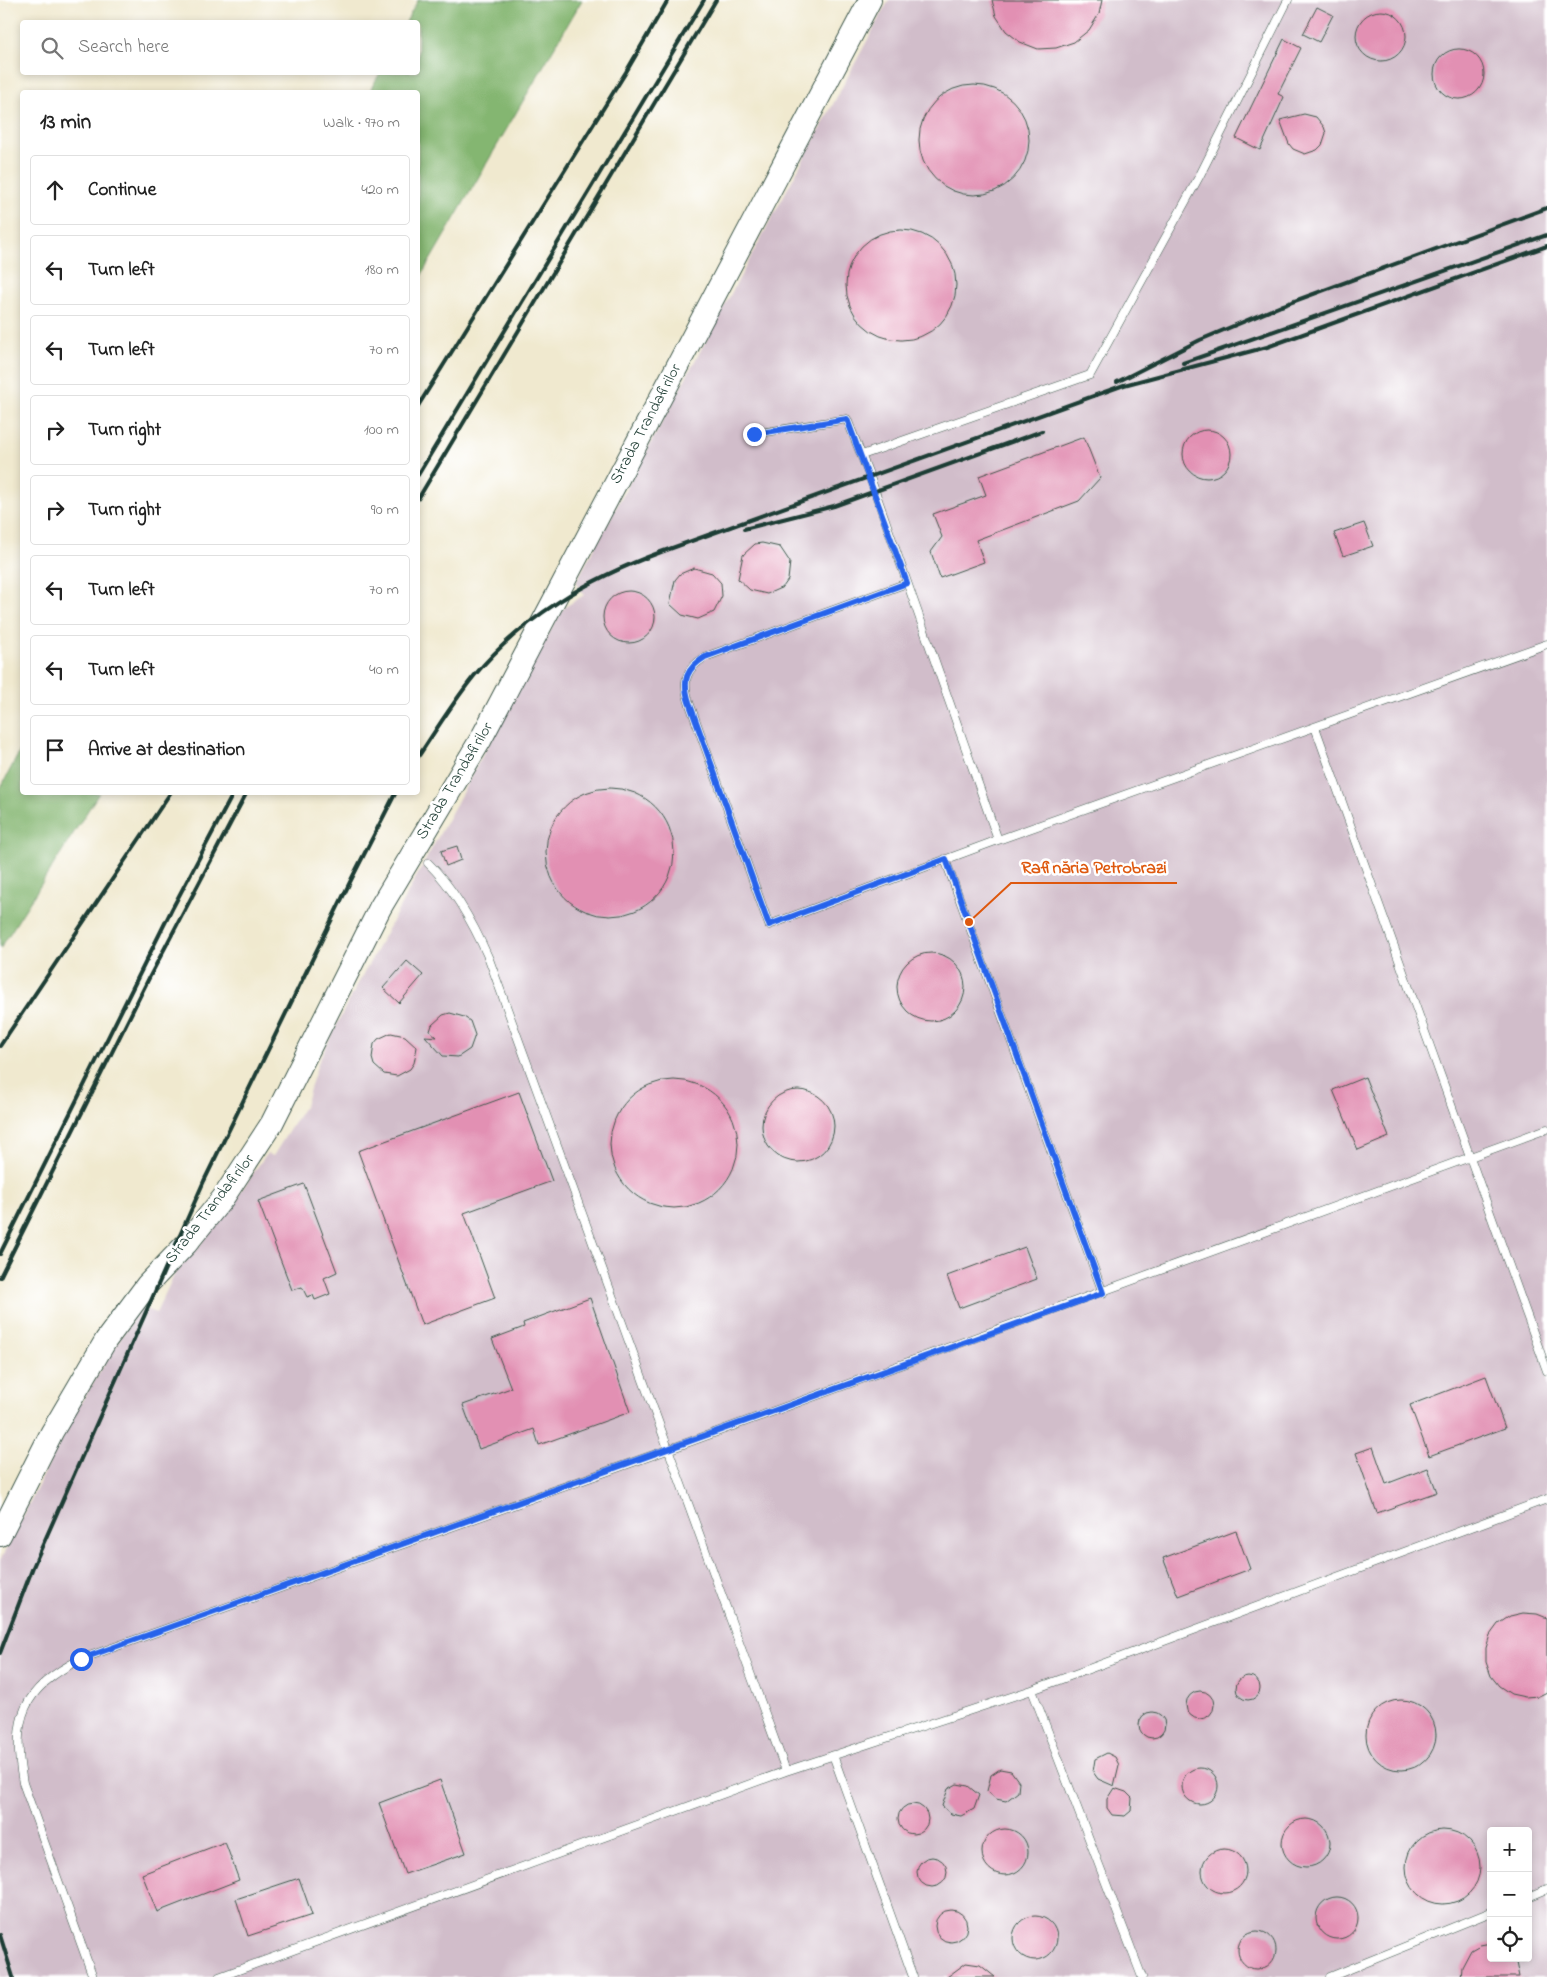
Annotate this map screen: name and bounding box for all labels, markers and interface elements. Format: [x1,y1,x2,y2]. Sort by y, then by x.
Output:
search box [20,20,420,75]
icon: search [38,34,66,62]
text: Search here [78,34,169,61]
text: 13 min [40,108,91,138]
text: Walk · 970 m [323,111,400,135]
icon: ahead [41,176,69,204]
text: Continue [88,177,156,204]
text: 420 m [361,178,399,202]
icon: left [41,256,69,284]
text: Turn left [88,257,155,284]
text: 180 m [365,258,399,282]
icon: left [41,336,69,364]
text: Turn left [88,337,155,364]
text: 70 m [369,338,399,362]
street label: Strada Trandafirilor [604,359,688,488]
icon: right [41,416,69,444]
text: Turn right [88,417,161,444]
text: 100 m [364,418,399,442]
route end [743,423,766,446]
icon: right [41,496,69,524]
text: Turn right [88,497,161,524]
text: 90 m [371,498,399,522]
icon: left [41,576,69,604]
text: Turn left [88,577,155,604]
text: 70 m [369,578,399,602]
icon: left [41,656,69,684]
text: Turn left [88,657,155,684]
text: 40 m [369,658,399,682]
street label: Strada Trandafirilor [410,718,500,844]
icon: arrive [41,736,69,764]
text: Arrive at destination [88,737,245,764]
callout: Rafinăria Petrobrazi [1011,850,1177,883]
text: Rafinăria Petrobrazi [1021,856,1167,882]
street label: Strada Trandafirilor [160,1149,261,1269]
route start [70,1648,93,1671]
map controls [1487,1827,1532,1962]
button: + [1487,1827,1532,1872]
button: − [1487,1872,1532,1917]
button: locate [1487,1917,1532,1962]

